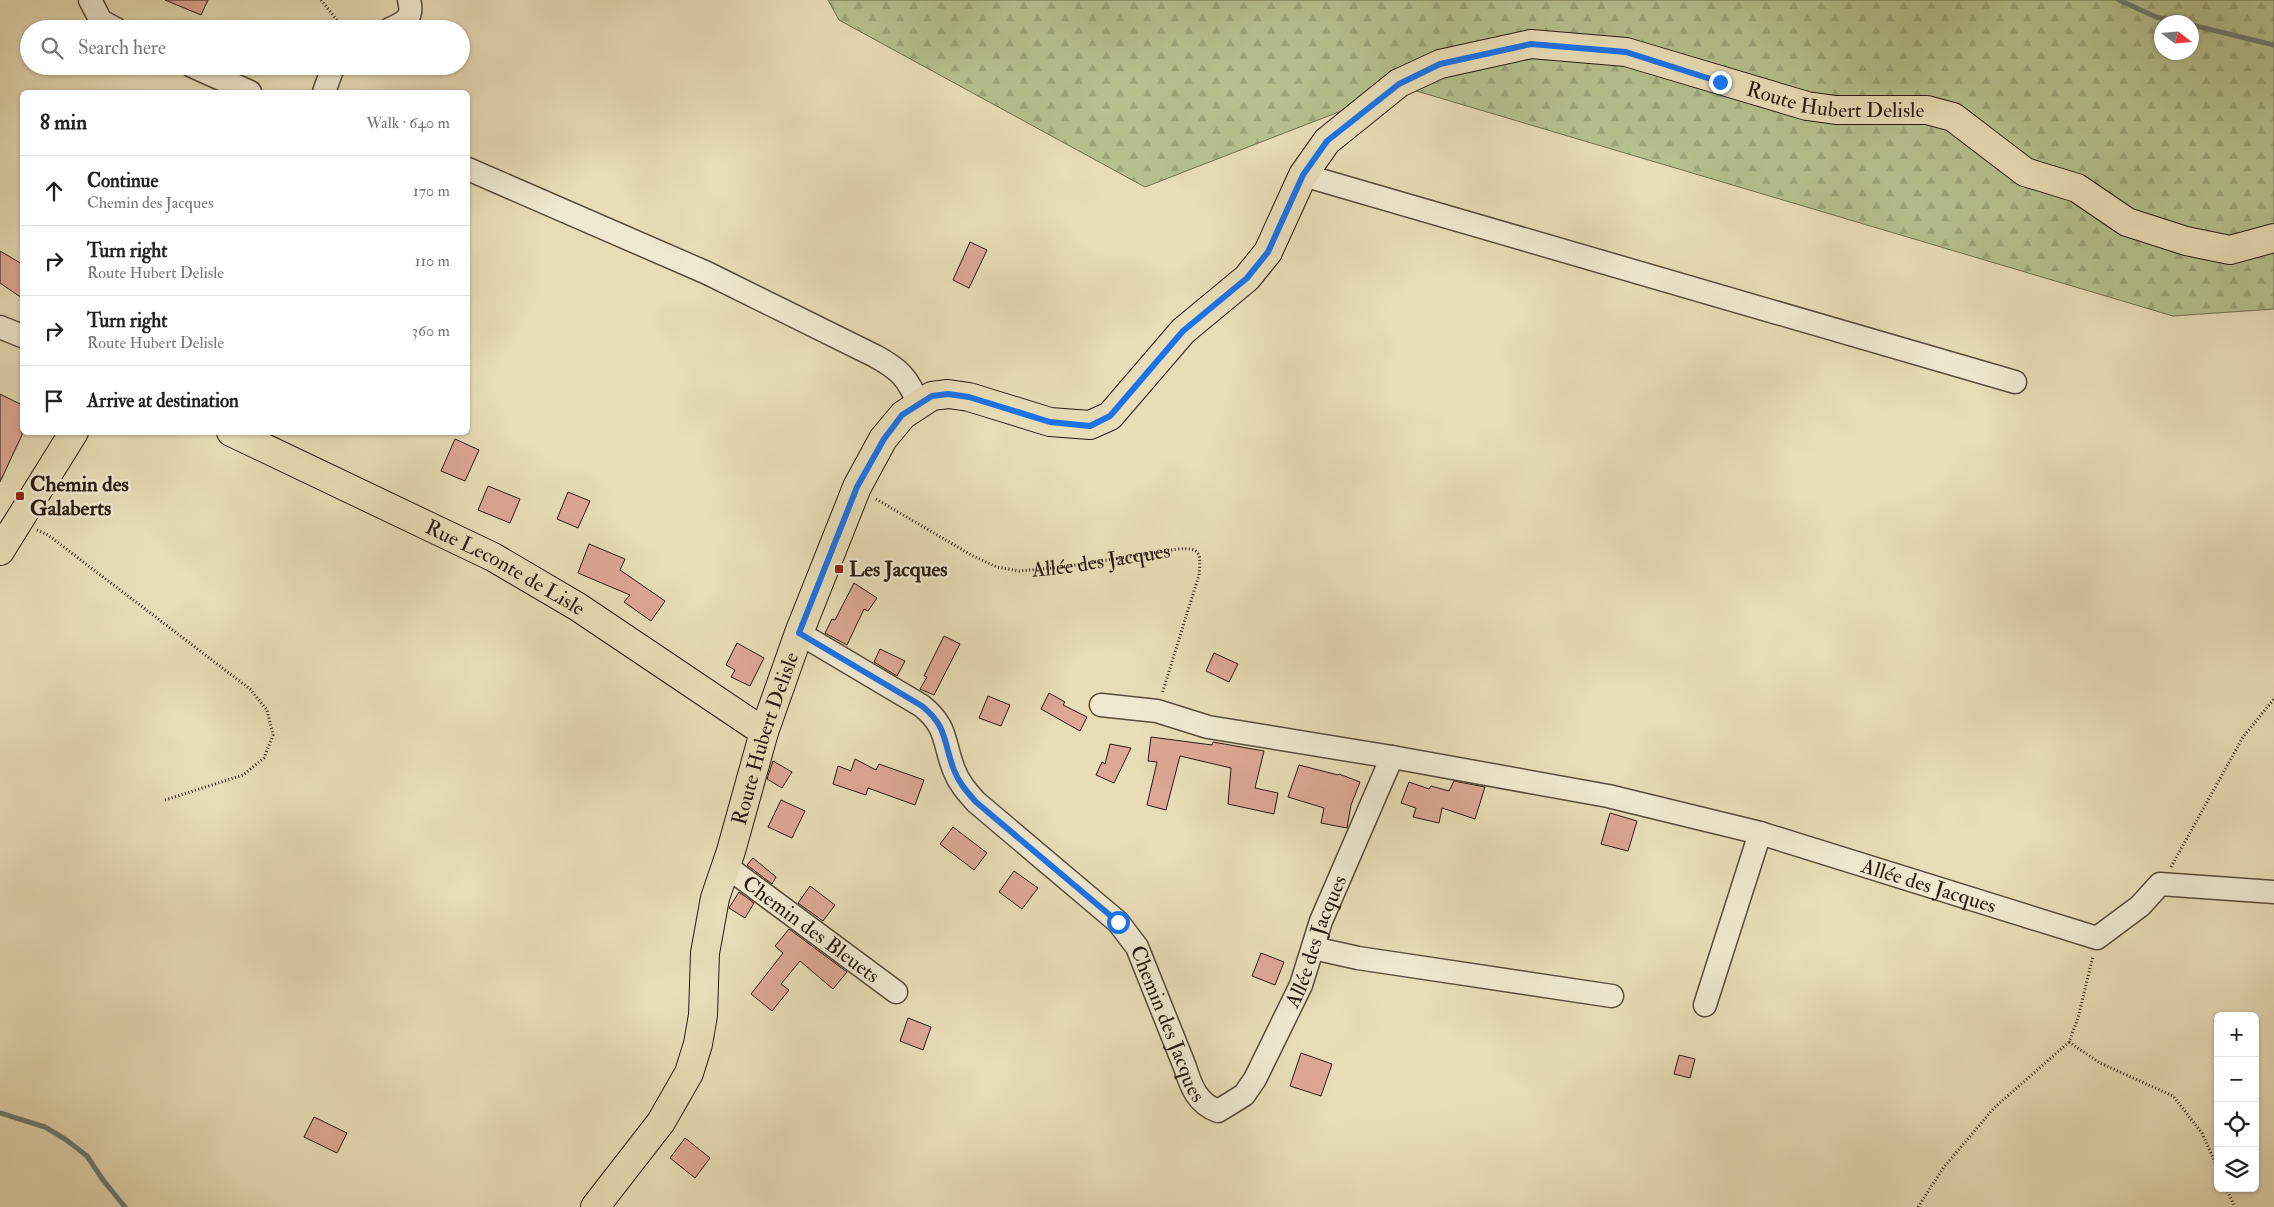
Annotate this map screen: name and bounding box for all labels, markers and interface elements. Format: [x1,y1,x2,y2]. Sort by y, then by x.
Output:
north arrow [2154,15,2199,60]
search box [20,20,470,75]
icon: search [38,34,66,62]
text: Search here [78,36,166,60]
route end [1709,71,1732,94]
street label: Route Hubert Delisle [1743,76,1924,124]
text: 8 min [40,109,87,136]
text: Walk · 640 m [366,113,450,133]
text: Continue [87,169,158,193]
icon: ahead [40,177,68,205]
text: 170 m [413,181,450,201]
text: Chemin des Jacques [87,193,213,213]
text: Turn right [87,239,167,263]
icon: right [40,247,68,275]
text: 110 m [415,251,450,271]
text: Route Hubert Delisle [87,263,224,283]
text: Turn right [87,309,167,333]
icon: right [40,317,68,345]
text: 360 m [412,321,450,341]
text: Route Hubert Delisle [87,333,224,353]
icon: arrive [40,387,68,415]
text: Arrive at destination [87,389,239,413]
place label: Chemin des Galaberts [30,471,129,522]
marker: Chemin des Galaberts [14,490,26,502]
street label: Rue Leconte de Lisle [421,514,590,622]
street label: Allée des Jacques [1030,537,1172,584]
place label: Les Jacques [849,556,948,583]
marker: Les Jacques [833,563,845,575]
street label: Route Hubert Delisle [726,648,805,828]
street label: Allée des Jacques [1857,852,1999,920]
street label: Chemin des Bleuets [737,870,885,989]
street label: Allée des Jacques [1278,871,1353,1013]
route start [1107,911,1130,934]
street label: Chemin des Jacques [1124,942,1211,1108]
map controls [2214,1012,2259,1192]
button: + [2214,1012,2259,1057]
button: − [2214,1057,2259,1102]
button: locate [2214,1102,2259,1147]
button: layers [2214,1147,2259,1192]

